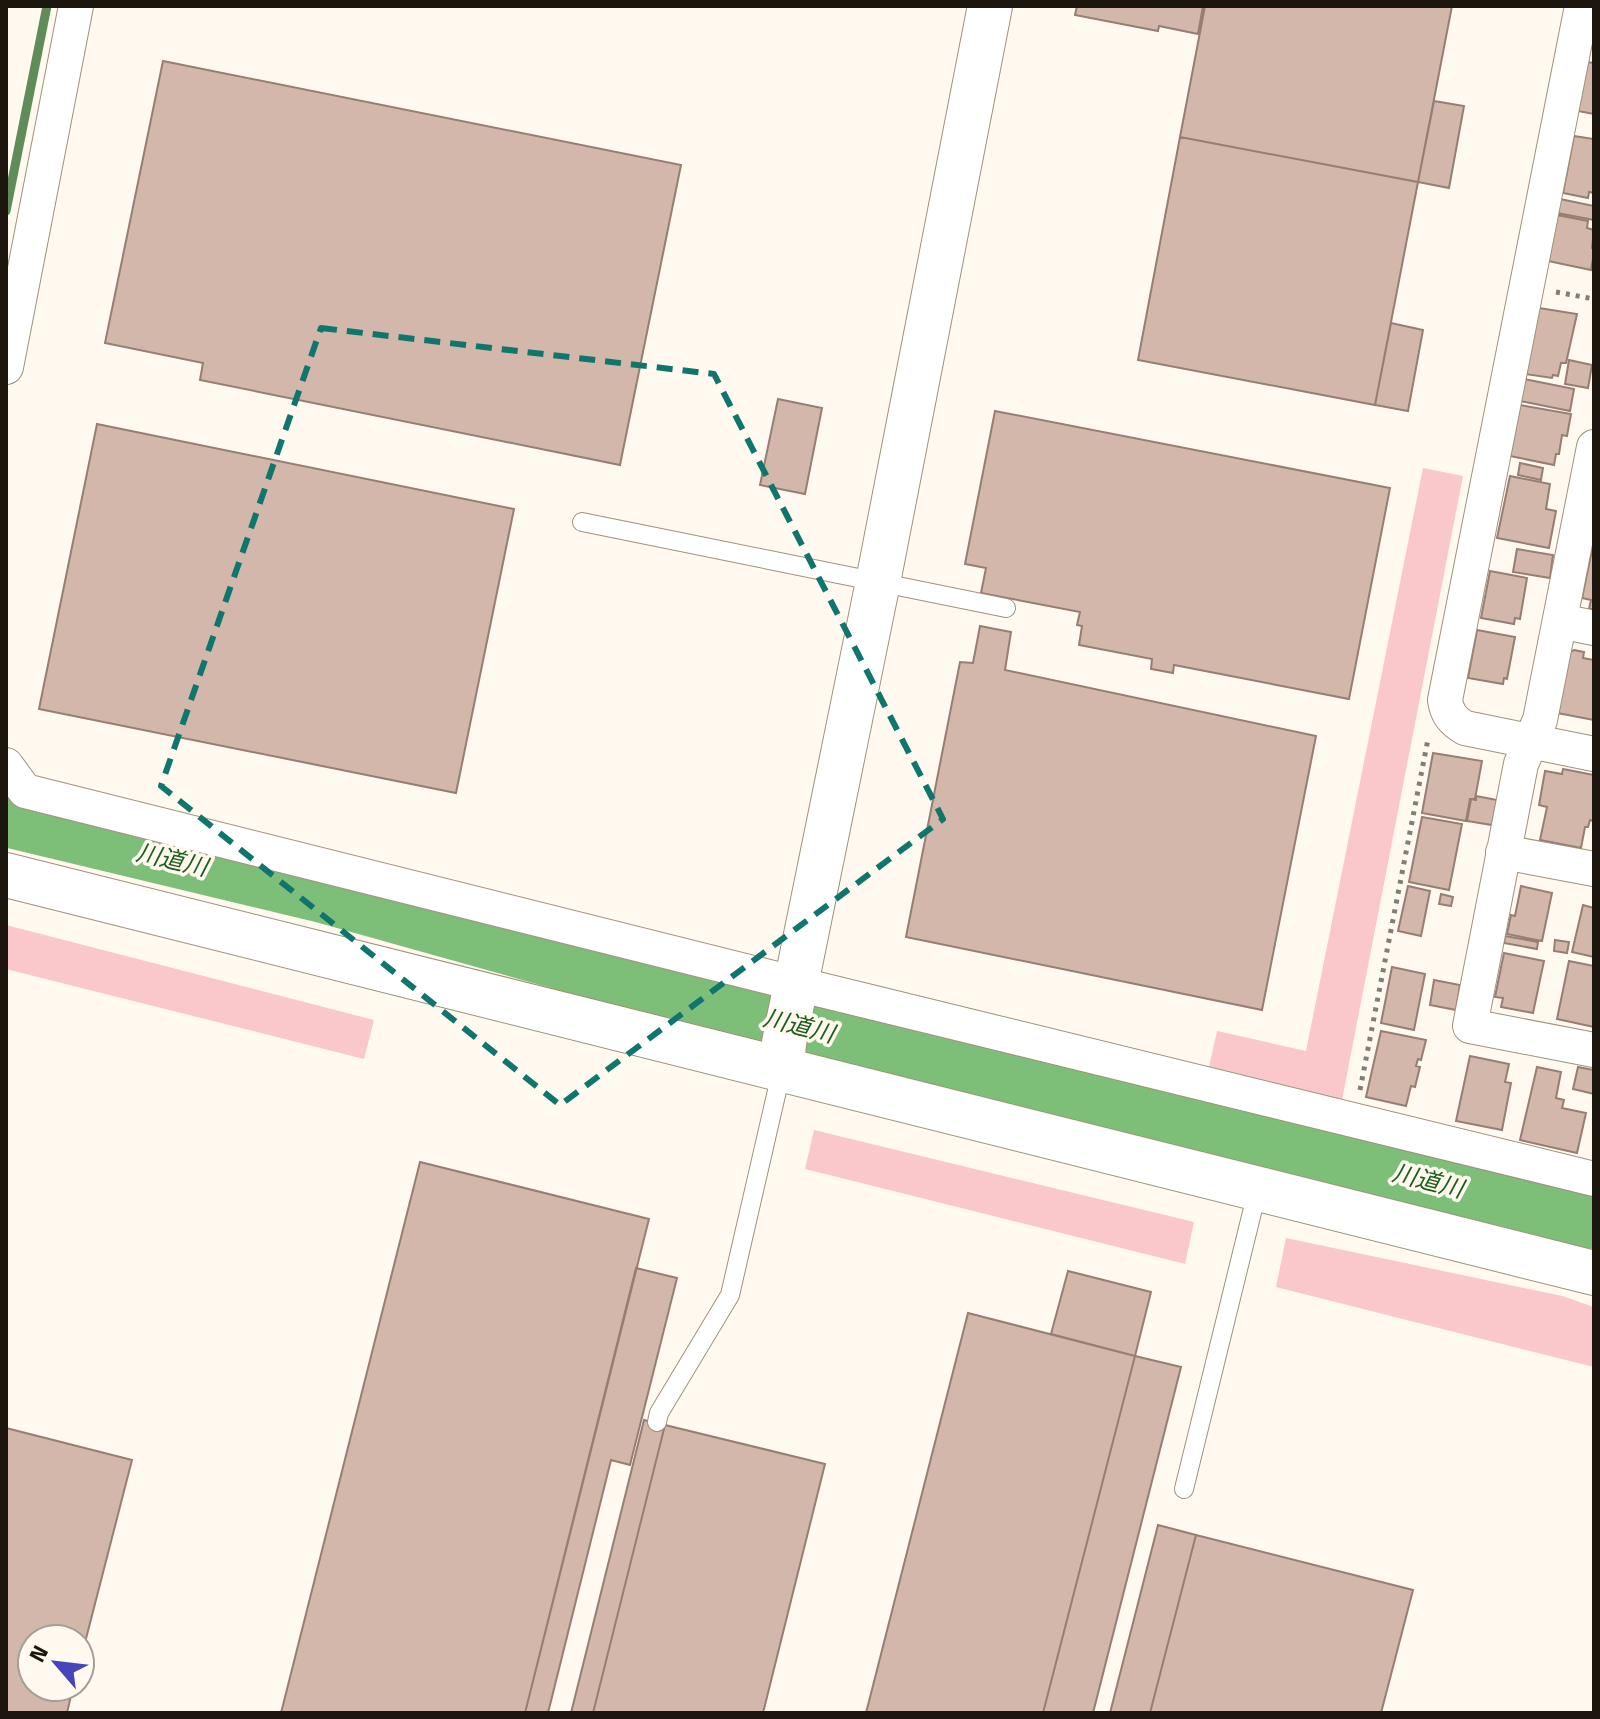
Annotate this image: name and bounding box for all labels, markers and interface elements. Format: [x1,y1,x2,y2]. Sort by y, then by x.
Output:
water label: 川道川 [133,833,214,885]
water label: 川道川 [760,999,841,1052]
water label: 川道川 [1389,1154,1470,1207]
north arrow [16,1623,96,1703]
text: N [20,1639,57,1668]

